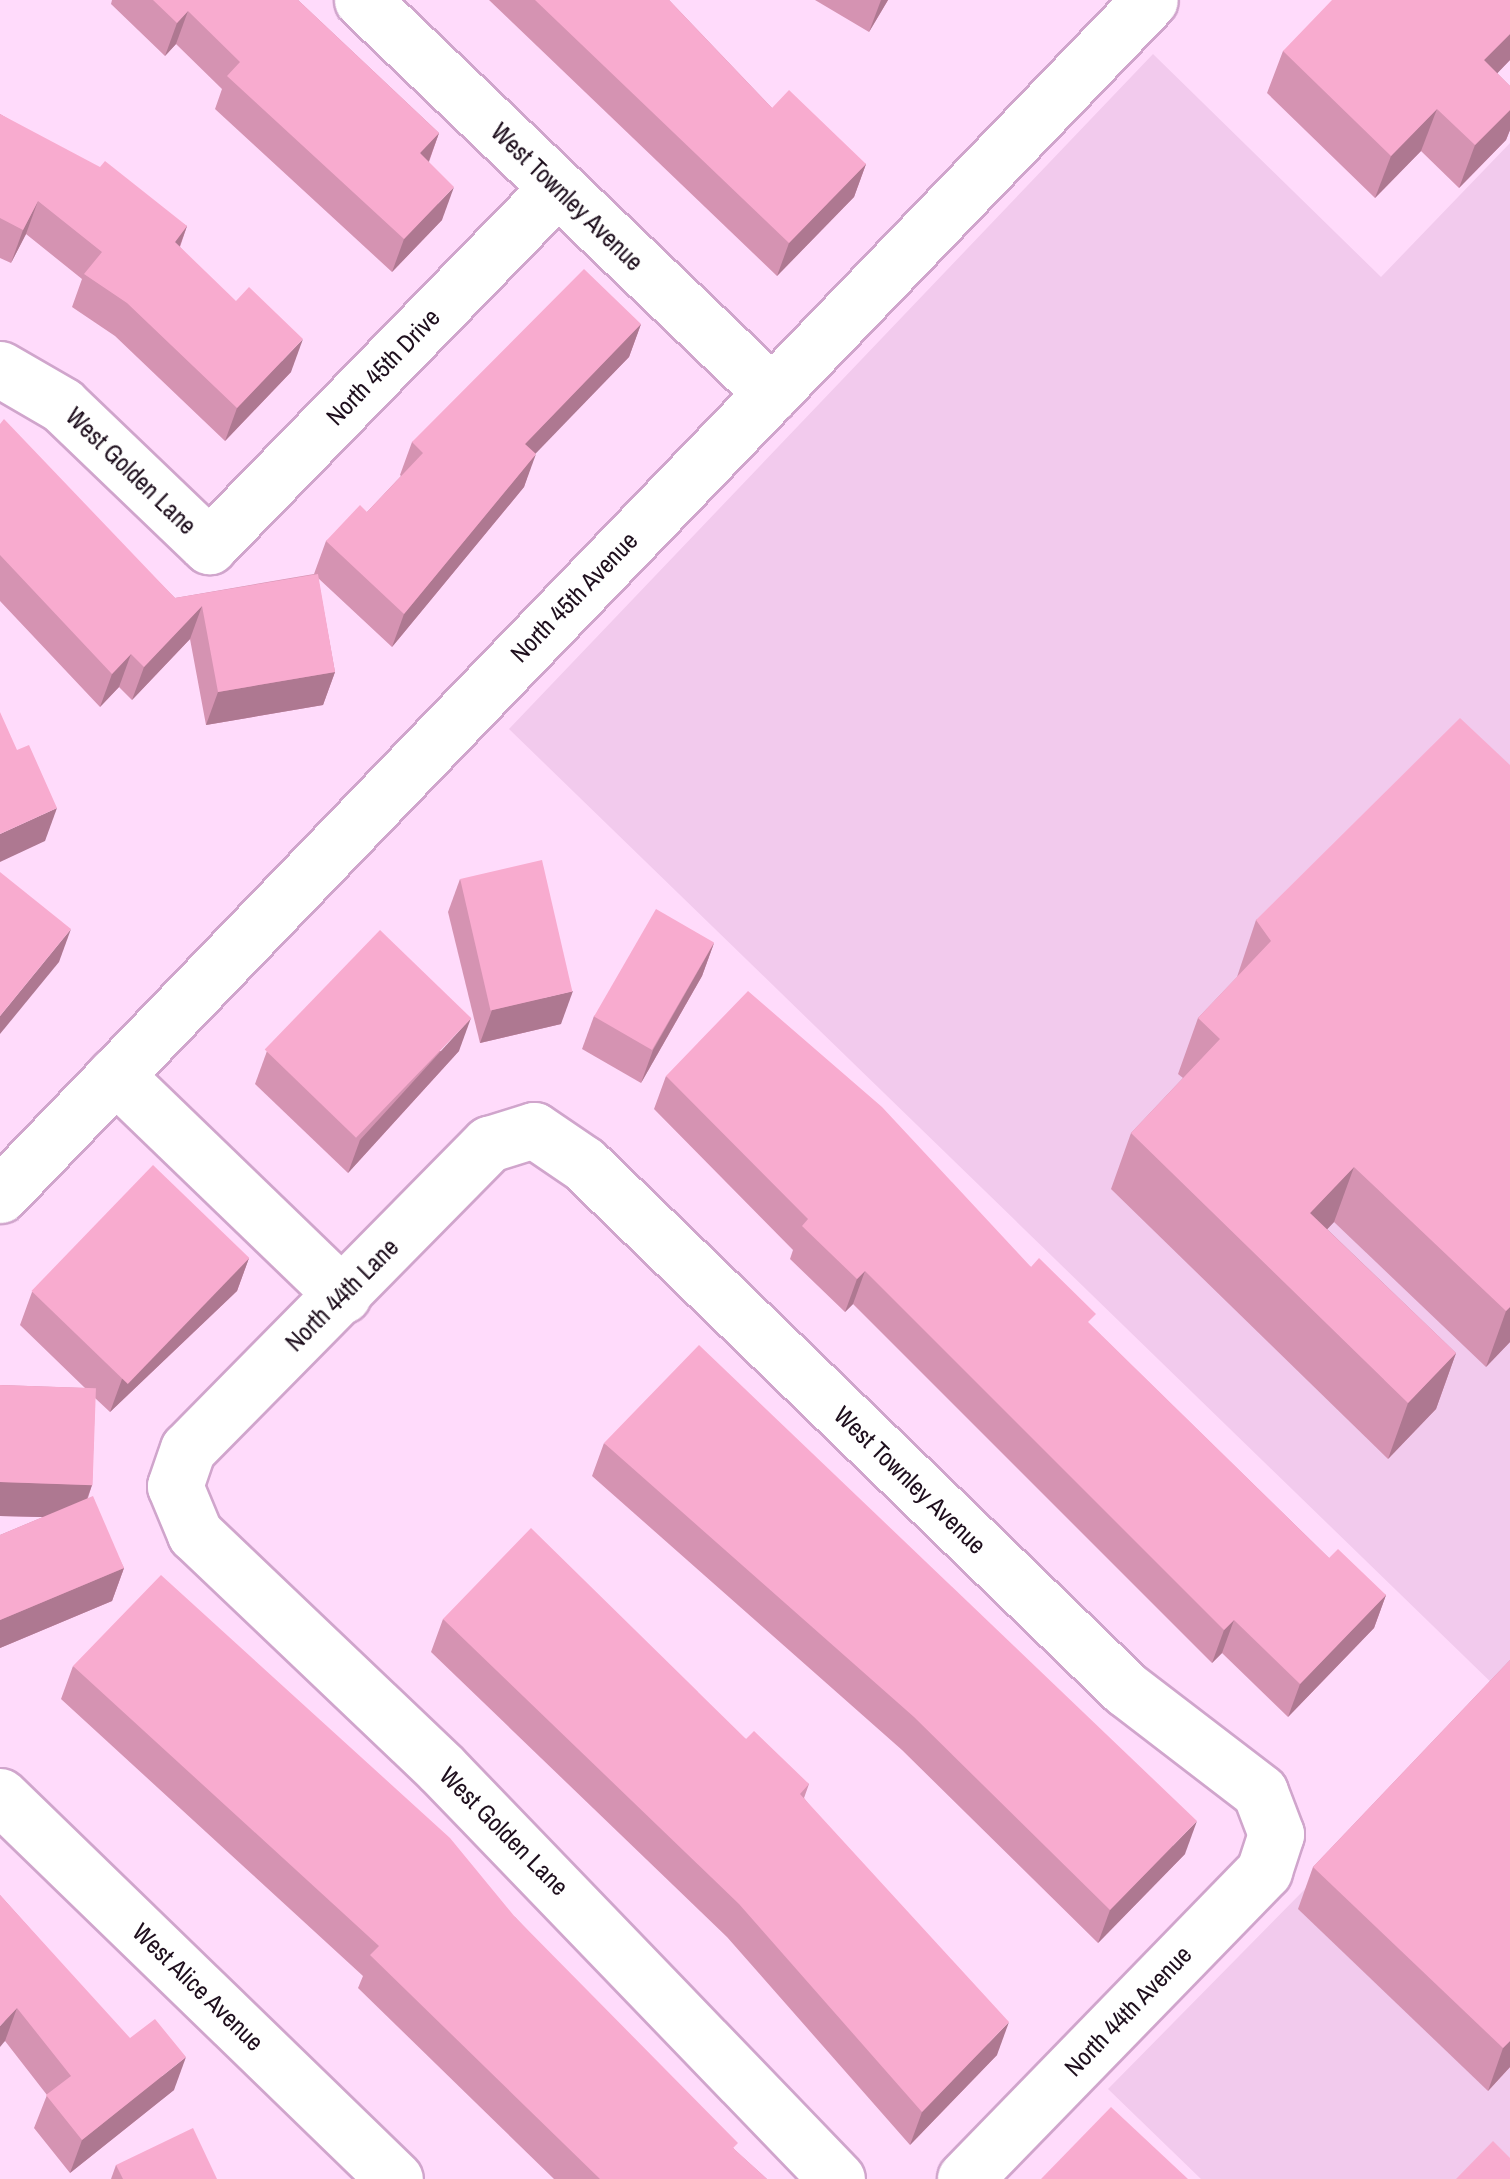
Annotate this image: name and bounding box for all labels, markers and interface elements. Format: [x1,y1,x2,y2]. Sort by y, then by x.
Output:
street label: West Townley Avenue [484,116,650,278]
street label: North 45th Drive [320,302,446,432]
street label: West Golden Lane [60,401,202,541]
street label: North 45th Avenue [504,525,644,669]
street label: North 44th Lane [279,1232,405,1358]
street label: West Townley Avenue [827,1399,993,1561]
street label: West Golden Lane [433,1760,575,1902]
street label: West Alice Avenue [126,1916,270,2058]
street label: North 44th Avenue [1058,1939,1198,2083]

